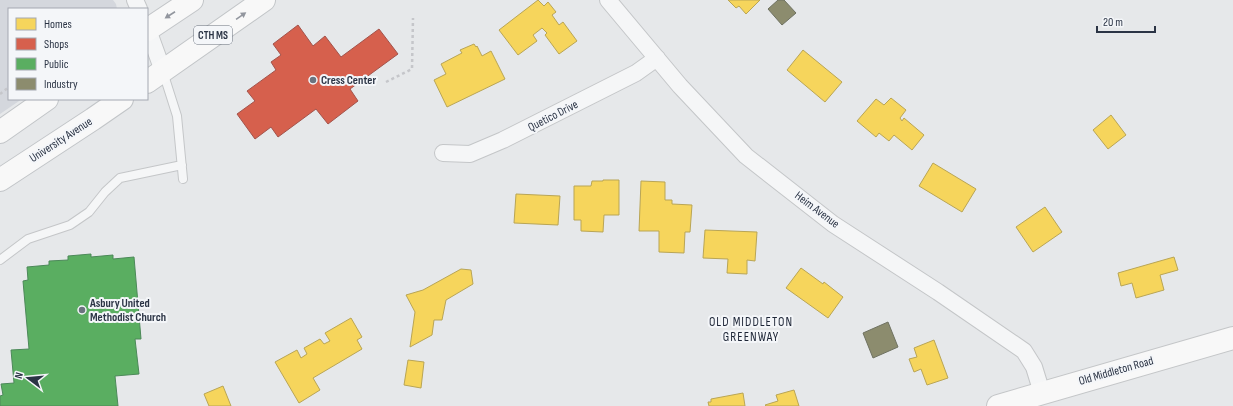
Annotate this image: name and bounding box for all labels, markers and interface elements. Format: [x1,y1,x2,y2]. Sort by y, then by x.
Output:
legend [8,8,148,100]
scale bar [1097,8,1155,34]
one-way arrow [164,11,176,18]
one-way arrow [235,12,246,20]
text: 20 m [1103,15,1123,30]
text: Homes [44,17,72,32]
road number: CTH MS [194,26,232,44]
text: Shops [44,37,69,52]
text: Public [44,57,69,72]
place label: Cress Center [321,73,376,88]
marker: Cress Center [308,75,318,85]
text: Industry [44,77,78,92]
street label: Quetico Drive [525,97,581,135]
street label: University Avenue [27,114,95,166]
street label: Heim Avenue [792,188,842,232]
place label: Asbury United Methodist Church [89,296,166,325]
marker: Asbury United Methodist Church [77,305,87,315]
district label: OLD MIDDLETON GREENWAY [709,314,793,345]
street label: Old Middleton Road [1077,353,1155,389]
north arrow [8,358,48,398]
text: N [12,371,26,380]

